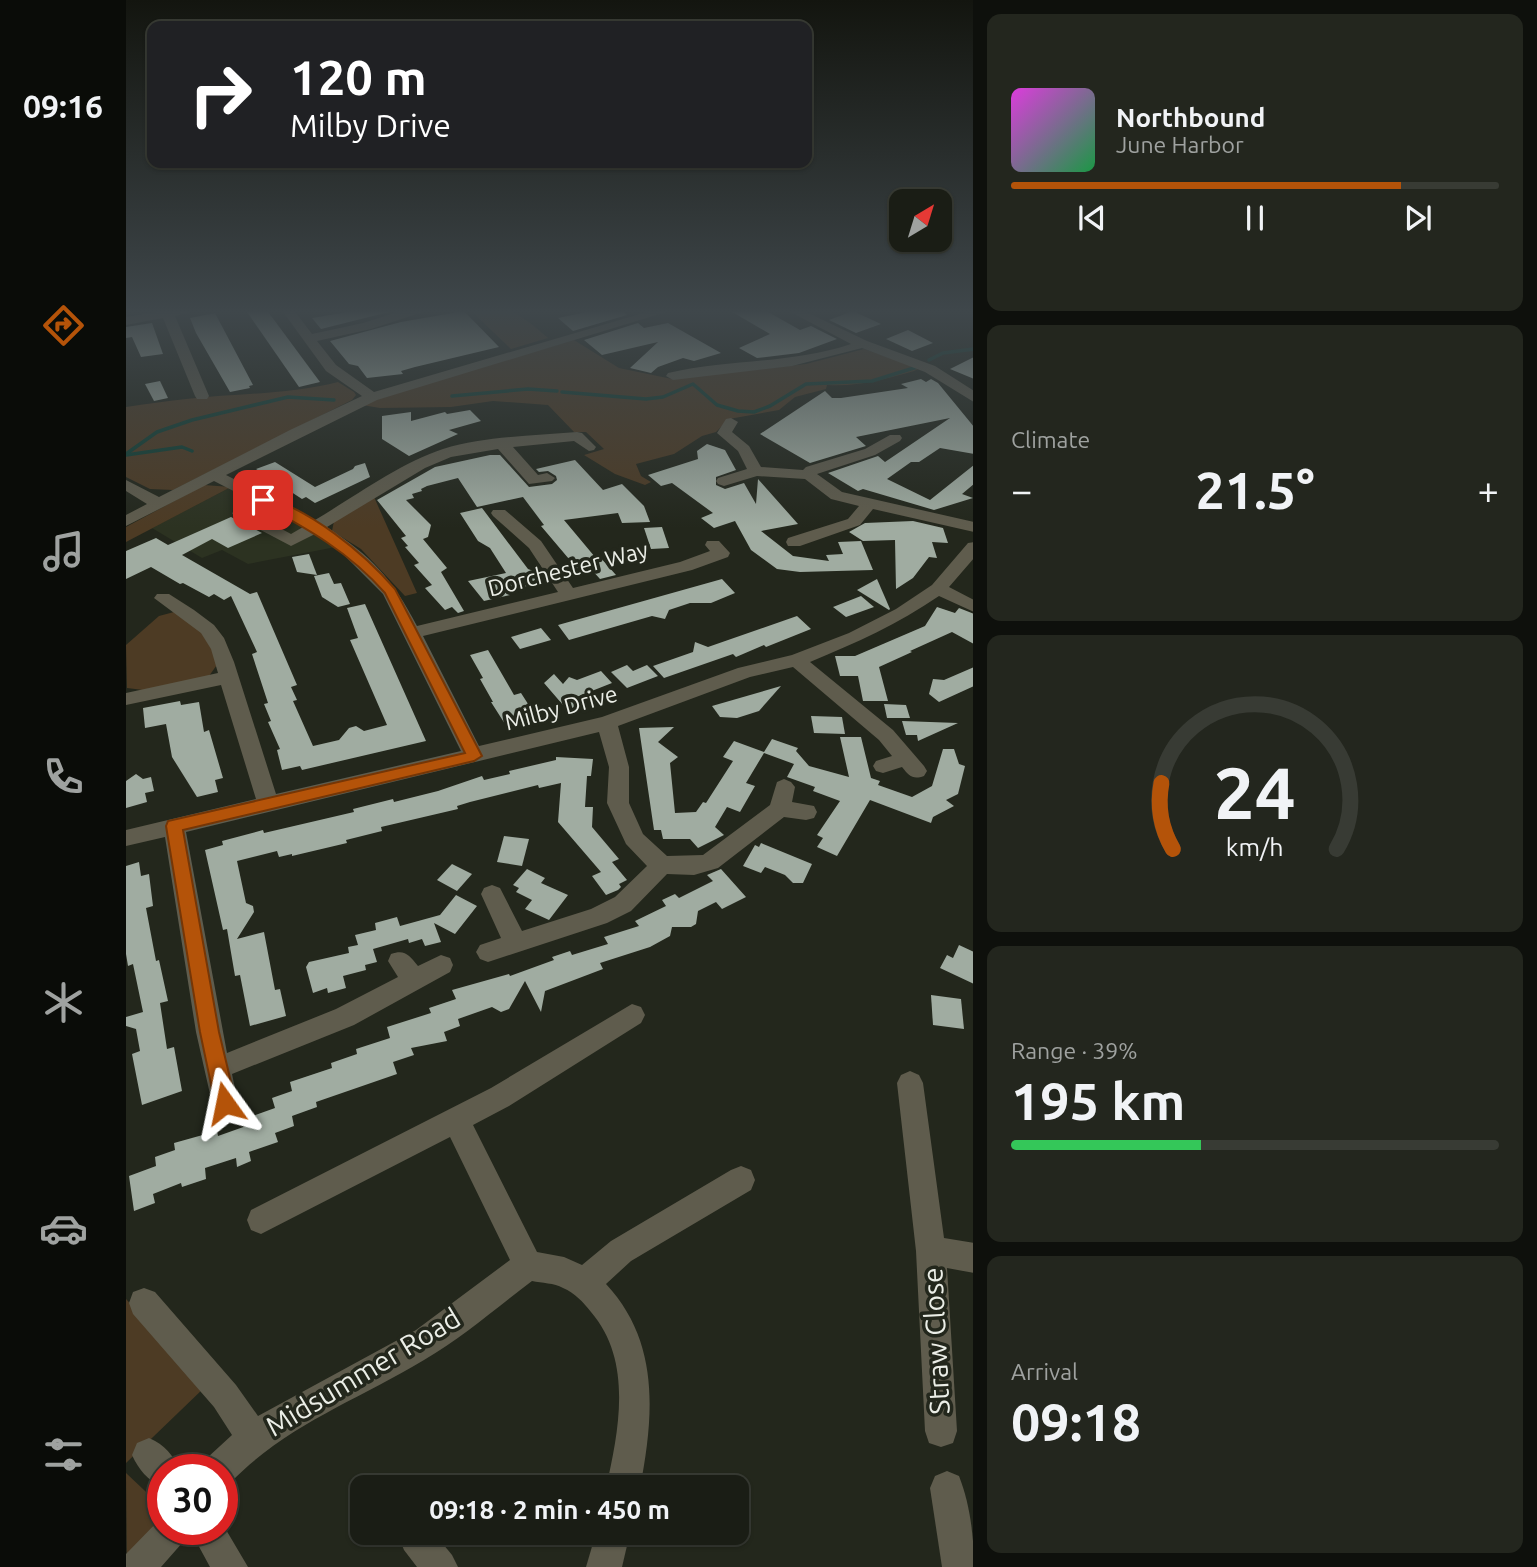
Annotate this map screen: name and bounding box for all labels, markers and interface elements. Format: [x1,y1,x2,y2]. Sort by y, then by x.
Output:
icon: right [175,49,266,140]
text: 120 m [290,49,427,104]
text: 09:16 [23,88,103,124]
text: Northbound [1116,103,1265,132]
text: Milby Drive [290,107,451,143]
text: June Harbor [1116,132,1244,157]
north arrow [889,189,952,252]
map controls [889,189,952,252]
icon: previous [1073,199,1111,237]
icon: pause [1236,199,1274,237]
icon: next [1399,199,1437,237]
icon: directions [39,301,88,350]
text: Climate [1011,427,1090,452]
text: 21.5° [1195,461,1315,519]
text: − [1011,469,1032,511]
text: + [1478,469,1499,511]
pin [233,470,293,530]
icon: arrive [244,481,282,519]
icon: music [39,527,88,576]
street label: Dorchester Way [485,537,651,601]
street label: Milby Drive [502,680,620,735]
icon: phone [39,752,88,801]
text: 24 [1214,752,1296,834]
text: km/h [1226,833,1284,861]
icon: climate [39,978,88,1027]
text: Range · 39% [1011,1038,1138,1063]
position arrow [188,1066,262,1140]
text: 195 km [1011,1072,1185,1130]
icon: car [39,1204,88,1253]
street label: Straw Close [916,1267,955,1415]
street label: Midsummer Road [260,1301,465,1442]
text: Arrival [1011,1359,1078,1384]
text: 09:18 [1011,1393,1141,1451]
icon: filters [39,1430,88,1479]
speed limit sign: 30 [147,1454,238,1545]
text: 09:18 · 2 min · 450 m [429,1495,670,1524]

